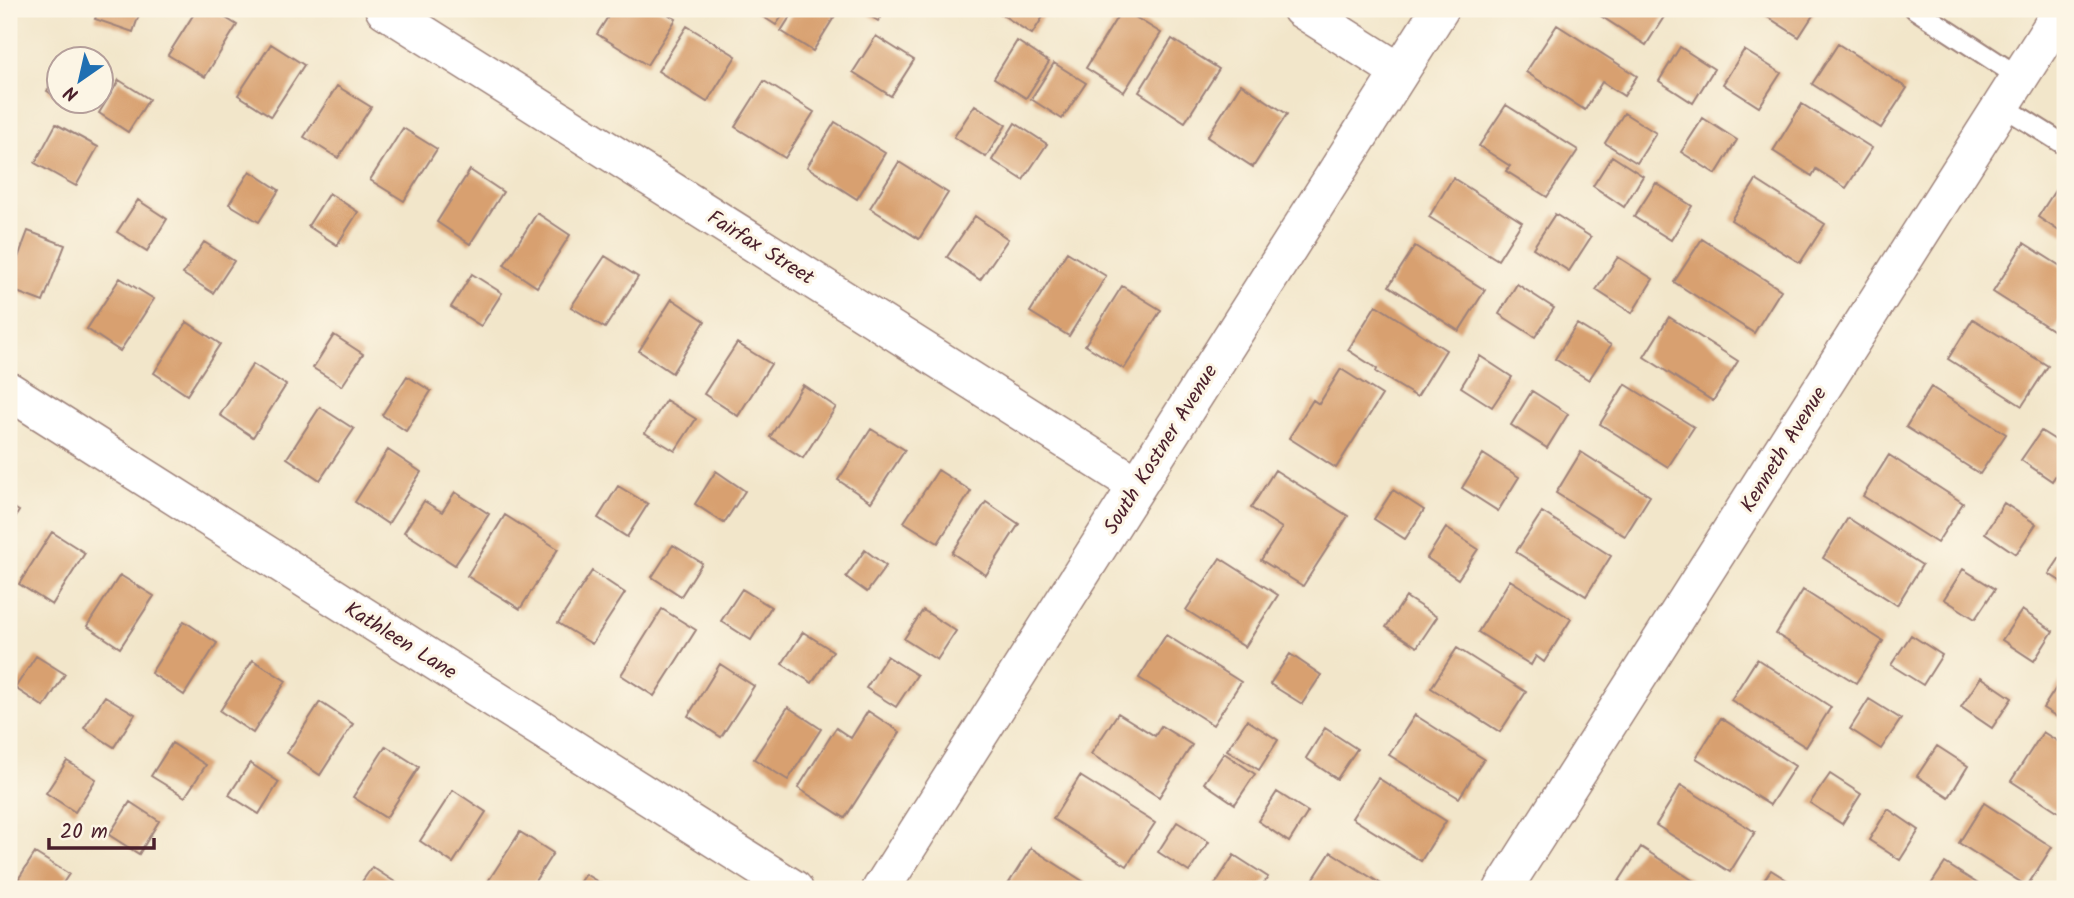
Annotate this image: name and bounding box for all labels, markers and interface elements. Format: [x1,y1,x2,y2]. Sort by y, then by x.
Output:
north arrow [46,46,116,116]
text: N [58,77,85,108]
street label: Fairfax Street [700,202,821,295]
street label: South Kostner Avenue [1096,358,1227,541]
street label: Kenneth Avenue [1732,380,1837,519]
street label: Kathleen Lane [337,594,463,689]
scale bar [49,807,154,851]
text: 20 m [60,816,108,849]

